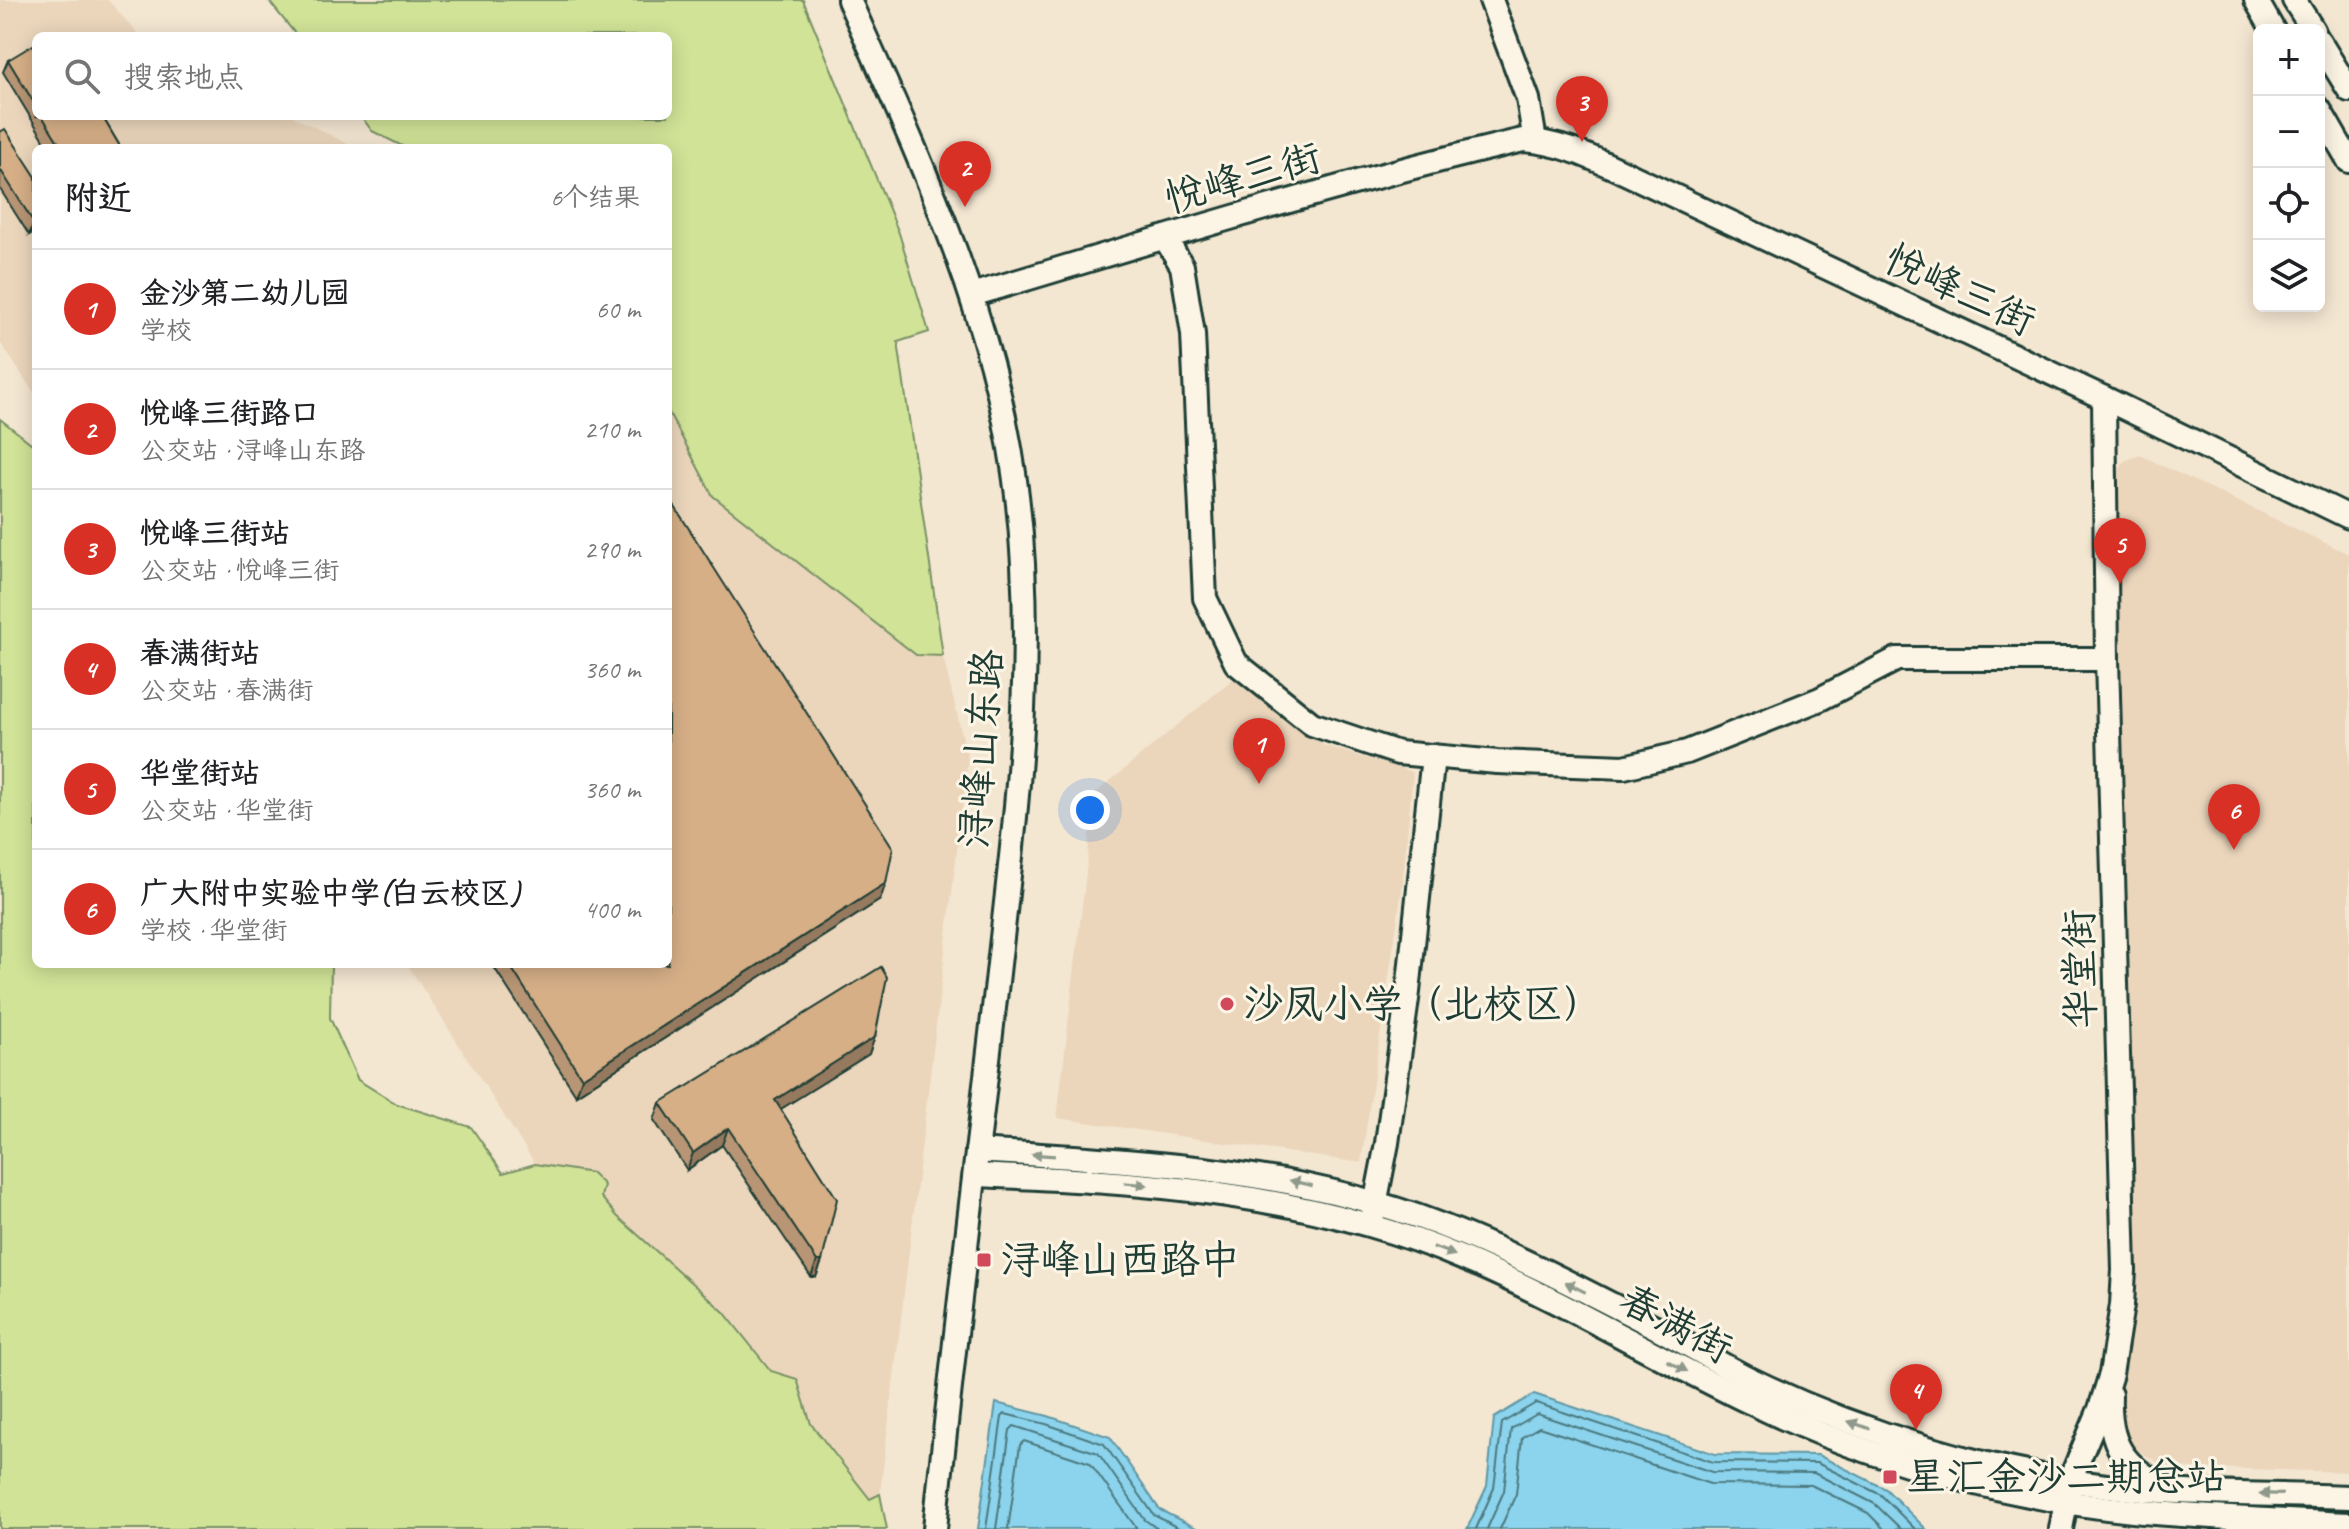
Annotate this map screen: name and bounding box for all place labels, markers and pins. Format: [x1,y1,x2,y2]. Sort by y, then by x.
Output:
pin: 3 [1556,76,1608,142]
pin: 2 [939,141,991,207]
pin: 5 [2094,518,2146,584]
pin: 1 [1233,718,1285,784]
pin: 6 [2208,784,2260,850]
place label: 沙凤小学（北校区） [1243,979,1603,1029]
marker: 沙凤小学（北校区） [1218,995,1236,1013]
place label: 浔峰山西路中 [1000,1235,1240,1285]
marker: 浔峰山西路中 [975,1251,993,1269]
pin: 4 [1890,1364,1942,1430]
place label: 星汇金沙二期总站 [1906,1452,2226,1502]
marker: 星汇金沙二期总站 [1881,1468,1899,1486]

